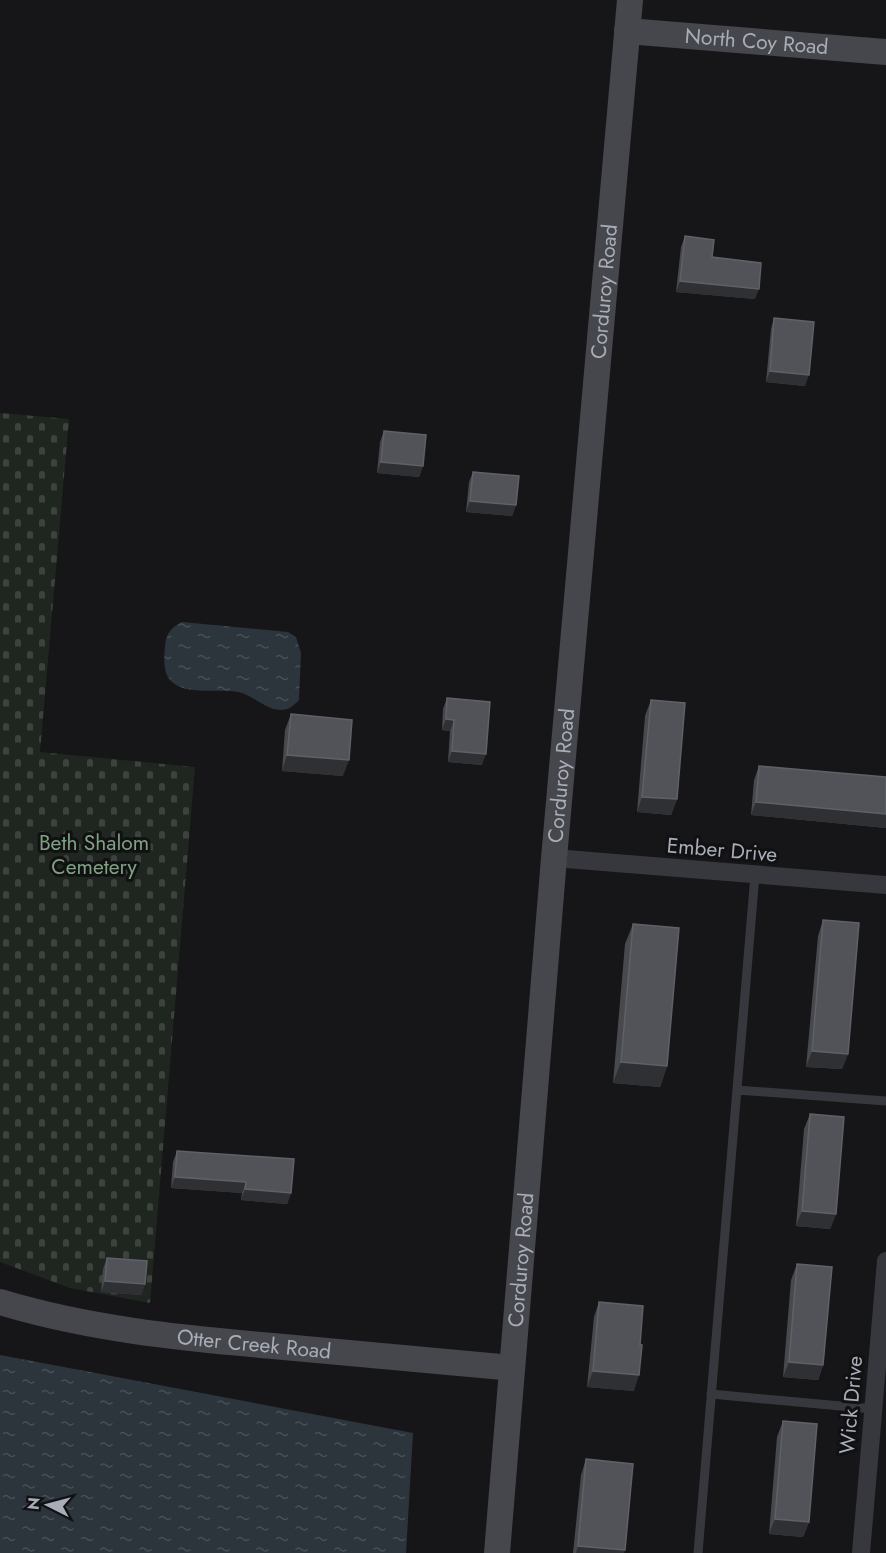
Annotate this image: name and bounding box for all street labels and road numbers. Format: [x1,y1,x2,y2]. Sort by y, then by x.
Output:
street label: North Coy Road [684,21,829,62]
street label: Corduroy Road [583,223,625,360]
street label: Corduroy Road [540,707,582,844]
street label: Ember Drive [665,830,779,870]
street label: Corduroy Road [501,1191,541,1328]
street label: Otter Creek Road [175,1322,333,1367]
street label: Wick Drive [832,1354,870,1455]

